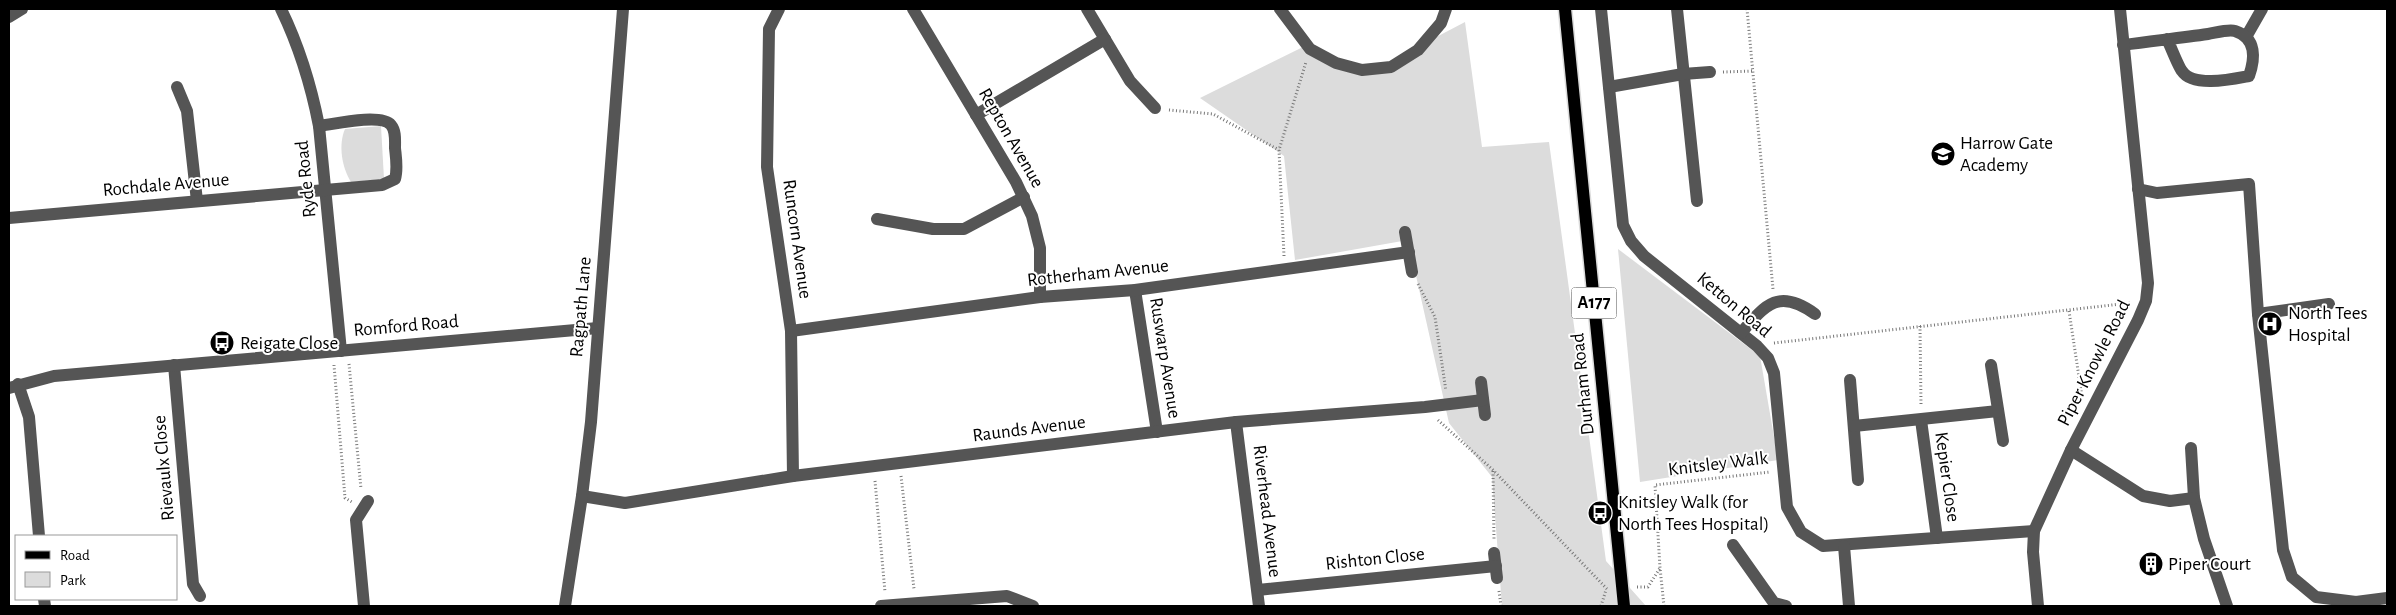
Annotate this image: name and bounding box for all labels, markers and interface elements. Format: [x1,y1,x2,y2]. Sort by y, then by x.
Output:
street label: Repton Avenue [975,85,1047,191]
place label: Harrow Gate Academy [1960,134,2053,175]
street label: Ryde Road [292,139,320,219]
school or university icon: Harrow Gate Academy [1930,141,1956,167]
street label: Rochdale Avenue [102,170,230,200]
street label: Runcorn Avenue [779,178,815,300]
street label: Ragpath Lane [567,256,595,358]
street label: Rotherham Avenue [1026,256,1170,290]
street label: Ketton Road [1693,269,1775,341]
road number: A177 [1572,288,1616,318]
street label: Ruswarp Avenue [1146,296,1184,420]
street label: Piper Knowle Road [2054,297,2134,429]
place label: North Tees Hospital [2288,304,2368,345]
hospital icon: North Tees Hospital [2257,311,2283,337]
street label: Romford Road [353,312,460,340]
bus stop icon: Reigate Close [209,330,235,356]
street label: Durham Road [1568,332,1598,436]
place label: Reigate Close [240,334,338,353]
street label: Raunds Avenue [971,413,1087,445]
street label: Rievaulx Close [150,414,178,522]
street label: Kepier Close [1931,431,1963,523]
street label: Riverhead Avenue [1249,444,1285,578]
street label: Knitsley Walk [1667,448,1769,480]
place label: Knitsley Walk (for North Tees Hospital) [1618,493,1769,534]
bus stop icon: Knitsley Walk (for North Tees Hospital) [1587,500,1613,526]
legend [15,535,178,600]
street label: Rishton Close [1324,544,1426,574]
text: Road [60,548,90,563]
building icon: Piper Court [2138,551,2164,577]
place label: Piper Court [2168,555,2251,574]
text: Park [60,573,86,588]

